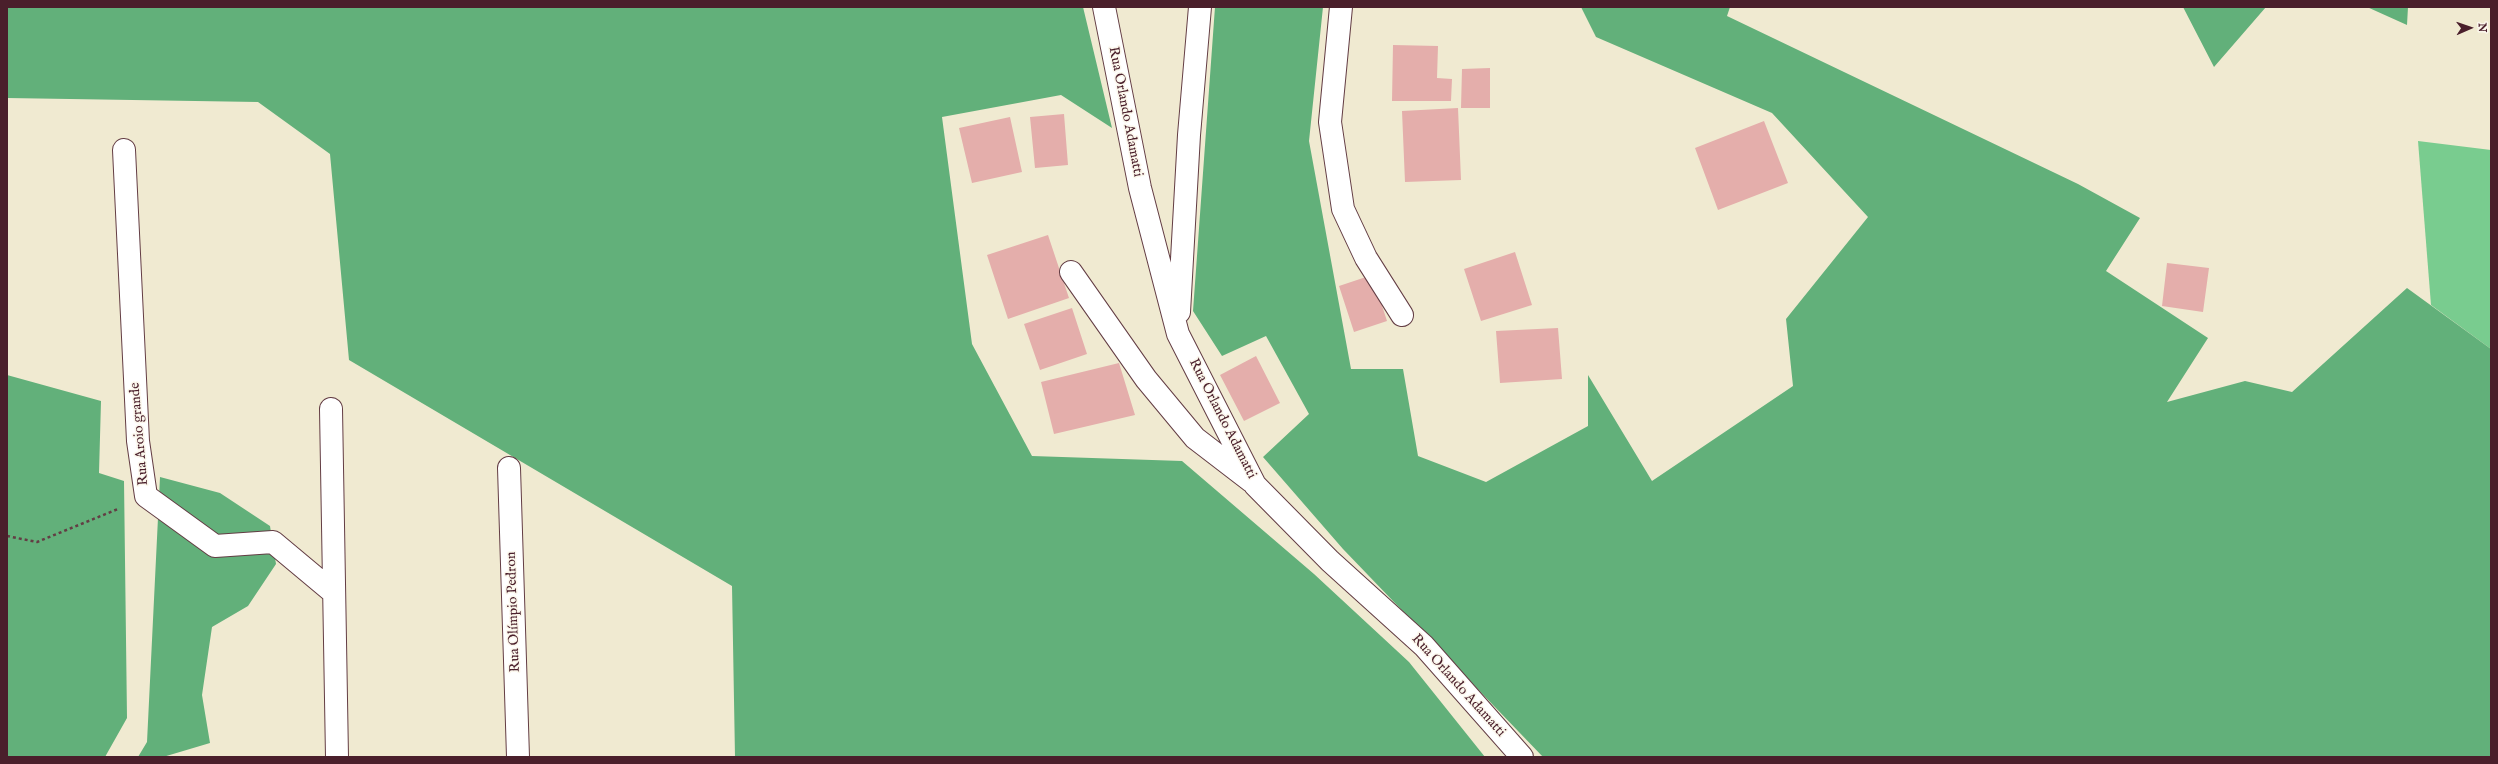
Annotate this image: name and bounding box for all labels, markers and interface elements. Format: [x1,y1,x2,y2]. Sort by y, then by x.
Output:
north arrow [2450,8,2490,48]
text: N [2475,23,2489,33]
street label: Rua Orlando Adamatti [1104,45,1146,179]
street label: Rua Orlando Adamatti [1184,356,1260,482]
street label: Rua Aroio grande [127,382,153,486]
street label: Rua Olímpio Pedron [503,551,525,673]
street label: Rua Orlando Adamatti [1407,631,1509,741]

